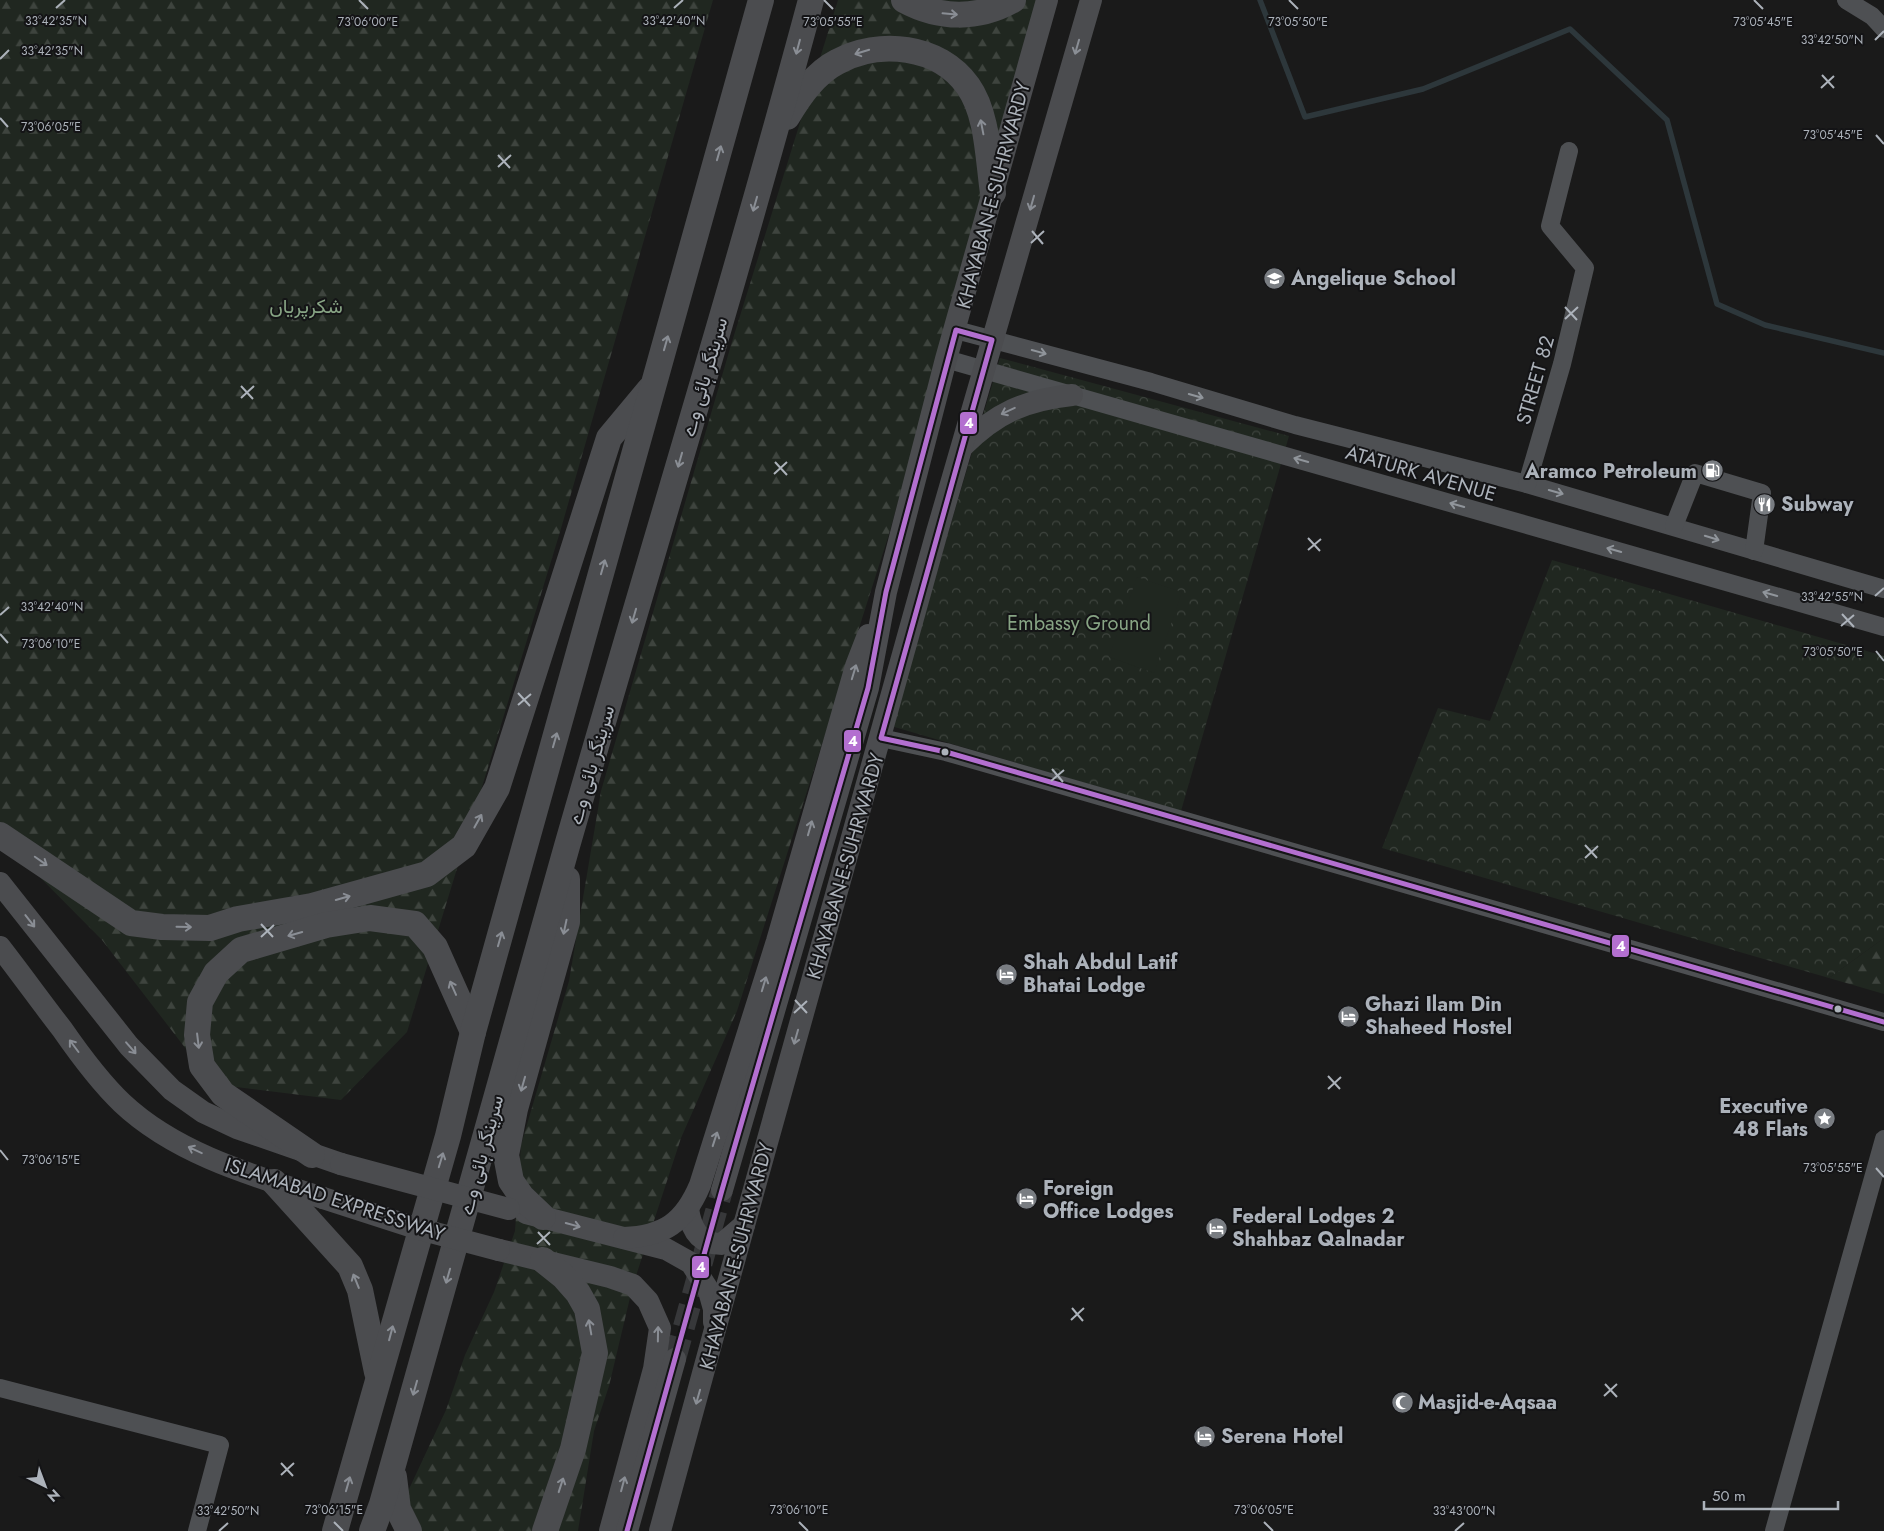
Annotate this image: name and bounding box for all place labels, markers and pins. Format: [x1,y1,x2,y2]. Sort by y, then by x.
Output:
place label: Angelique School [1290,264,1456,293]
school or university icon: Angelique School [1263,266,1287,290]
place label: Aramco Petroleum [1524,457,1697,486]
fuel station icon: Aramco Petroleum [1701,459,1725,483]
place label: Subway [1781,490,1854,519]
restaurant icon: Subway [1753,492,1777,516]
unlabelled marker [940,747,950,757]
place label: Shah Abdul Latif Bhatai Lodge [1023,948,1179,1000]
hotel icon: Shah Abdul Latif Bhatai Lodge [995,962,1019,986]
place label: Ghazi Ilam Din Shaheed Hostel [1365,990,1512,1042]
hotel icon: Ghazi Ilam Din Shaheed Hostel [1337,1004,1361,1028]
unlabelled marker [1833,1004,1843,1014]
place label: Executive 48 Flats [1719,1092,1808,1144]
place icon: Executive 48 Flats [1812,1106,1836,1130]
place label: Foreign Office Lodges [1043,1174,1174,1226]
hotel icon: Foreign Office Lodges [1015,1187,1039,1211]
place label: Federal Lodges 2 Shahbaz Qalnadar [1232,1202,1405,1254]
hotel icon: Federal Lodges 2 Shahbaz Qalnadar [1204,1216,1228,1240]
place label: Masjid-e-Aqsaa [1418,1388,1557,1417]
mosque icon: Masjid-e-Aqsaa [1390,1390,1414,1414]
place label: Serena Hotel [1221,1422,1343,1451]
hotel icon: Serena Hotel [1193,1424,1217,1448]

